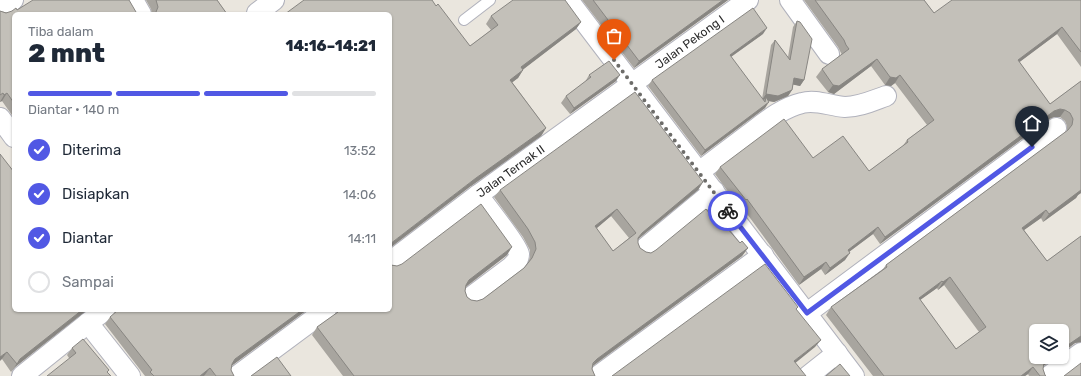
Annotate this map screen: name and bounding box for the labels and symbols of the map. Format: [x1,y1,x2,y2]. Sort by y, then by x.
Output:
street label: Jalan Pekong I [653,12,727,72]
pin [597,19,631,60]
pin [1015,106,1049,147]
street label: Jalan Ternak II [474,142,547,201]
courier [708,191,748,231]

